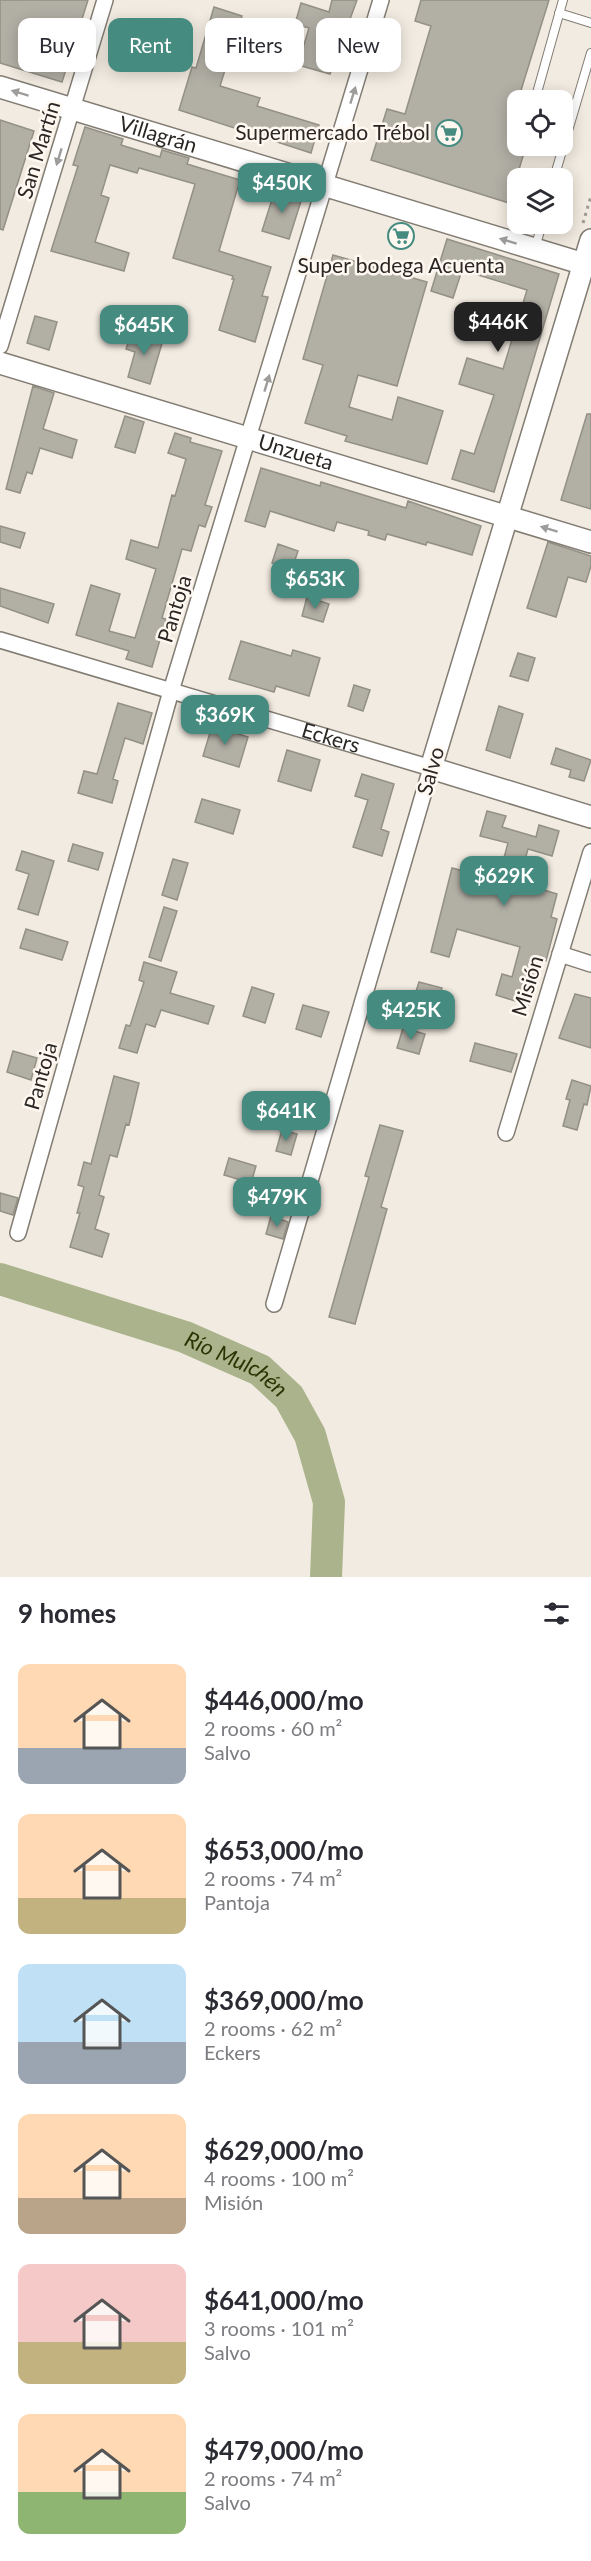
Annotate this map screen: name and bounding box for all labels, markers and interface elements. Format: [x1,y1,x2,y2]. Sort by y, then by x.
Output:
chip: Buy [18,18,96,72]
chip: Rent [108,18,193,72]
chip: Filters [205,18,304,72]
chip: New [316,18,401,72]
one-way arrow [349,86,358,104]
one-way arrow [11,87,29,97]
map controls [507,90,573,234]
button: locate [507,90,573,156]
street label: San Martín [11,98,64,201]
street label: Villagrán [116,110,200,157]
supermarket icon: Supermercado Trébol [434,118,464,148]
place label: Supermercado Trébol [235,119,430,144]
one-way arrow [54,148,63,166]
pin: $450K [240,163,324,214]
button: layers [507,168,573,234]
text: $450K [252,170,312,194]
supermarket icon: Super bodega Acuenta [386,221,416,251]
one-way arrow [498,236,516,245]
place label: Super bodega Acuenta [297,252,505,277]
pin: $446K [456,302,540,353]
pin: $645K [102,305,186,356]
text: $446K [468,309,528,333]
text: $645K [114,312,174,336]
one-way arrow [263,374,272,392]
street label: Unzueta [256,428,337,474]
one-way arrow [540,524,558,533]
pin: $653K [273,559,357,610]
text: $653K [285,566,345,590]
street label: Pantoja [152,572,196,645]
pin: $369K [183,695,267,746]
text: $369K [195,702,255,726]
street label: Eckers [299,716,363,757]
street label: Salvo [411,743,448,798]
pin: $629K [462,856,546,907]
text: $629K [474,863,534,887]
street label: Misión [506,952,548,1019]
pin: $425K [369,990,453,1041]
text: $425K [381,997,441,1021]
street label: Pantoja [18,1039,61,1112]
pin: $641K [244,1091,328,1142]
text: $641K [256,1098,316,1122]
pin: $479K [235,1177,319,1228]
text: $479K [247,1184,307,1208]
water label: Río Mulchén [181,1325,294,1402]
text: 9 homes [18,1597,116,1629]
icon: filters [540,1597,573,1630]
text: $446,000/mo [204,1684,364,1716]
icon: home [66,1688,138,1760]
text: 2 rooms · 60 m² [204,1716,342,1740]
text: Salvo [204,1740,251,1764]
text: $653,000/mo [204,1834,364,1866]
icon: home [66,1838,138,1910]
text: 2 rooms · 74 m² [204,1866,342,1890]
text: Pantoja [204,1890,270,1914]
text: $369,000/mo [204,1984,364,2016]
icon: home [66,1988,138,2060]
text: 2 rooms · 62 m² [204,2016,342,2040]
text: Eckers [204,2040,261,2064]
text: $629,000/mo [204,2134,364,2166]
icon: home [66,2138,138,2210]
text: 4 rooms · 100 m² [204,2166,354,2190]
text: Misión [204,2190,263,2214]
text: $641,000/mo [204,2284,364,2316]
icon: home [66,2288,138,2360]
text: 3 rooms · 101 m² [204,2316,354,2340]
text: Salvo [204,2340,251,2364]
text: $479,000/mo [204,2434,364,2466]
icon: home [66,2438,138,2510]
text: 2 rooms · 74 m² [204,2466,342,2490]
text: Salvo [204,2490,251,2514]

